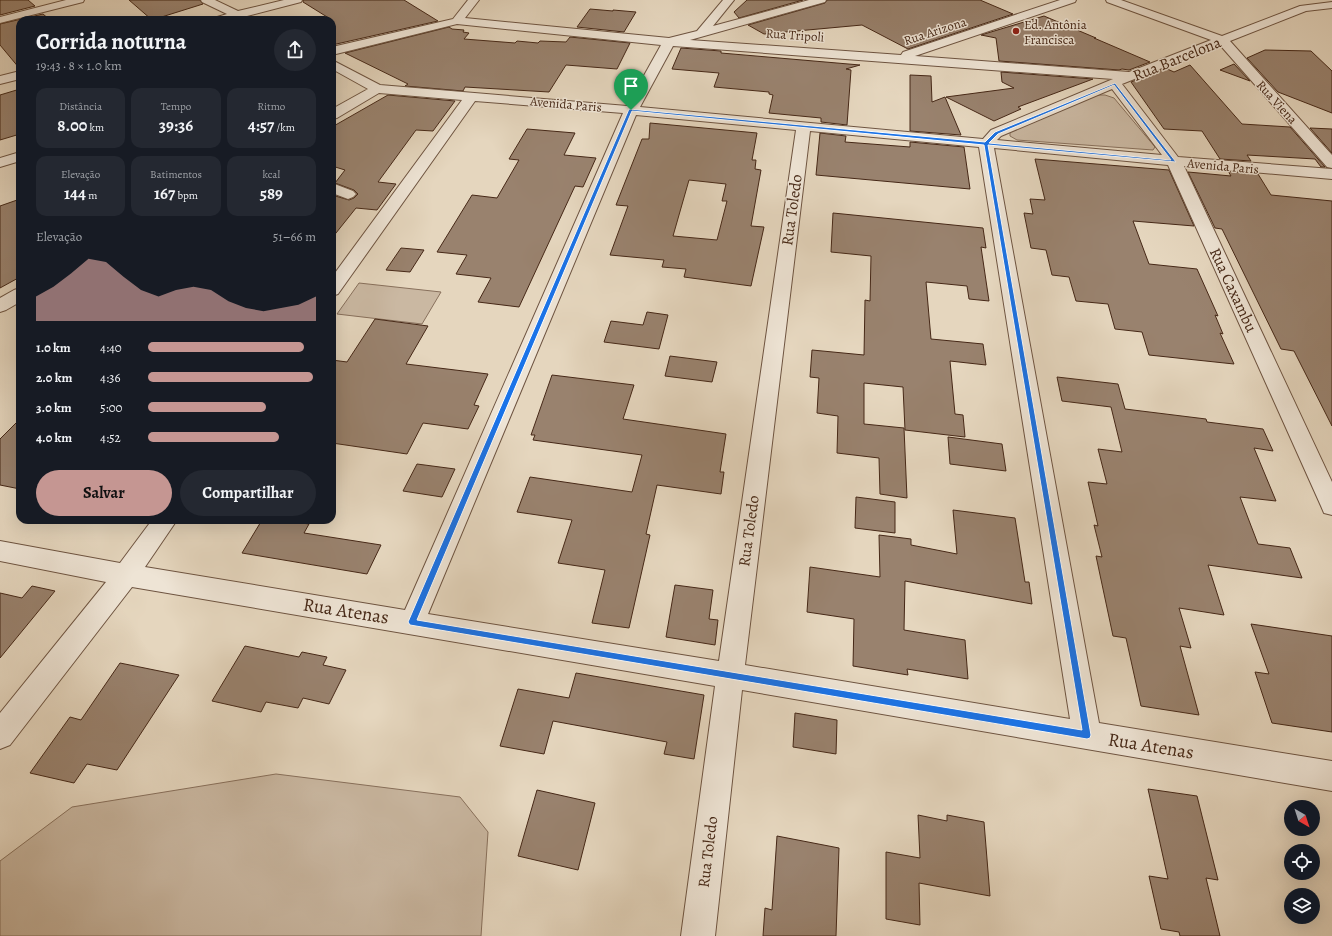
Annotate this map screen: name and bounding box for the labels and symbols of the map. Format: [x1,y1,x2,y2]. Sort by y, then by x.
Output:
street label: Rua Arizona [902,13,968,49]
place label: Ed. Antônia Francisca [1024,16,1087,48]
street label: Rua Tripoli [765,24,825,46]
marker: Ed. Antônia Francisca [1011,26,1021,36]
street label: Rua Barcelona [1130,31,1225,87]
pin [614,69,648,110]
street label: Rua Viena [1253,77,1301,127]
street label: Avenida Paris [528,92,603,116]
street label: Avenida Paris [1185,154,1260,178]
street label: Rua Toledo [776,173,808,247]
street label: Rua Caxambu [1204,244,1262,336]
street label: Rua Toledo [733,494,765,568]
street label: Rua Atenas [301,591,391,631]
street label: Rua Atenas [1106,726,1196,766]
north arrow [1284,800,1320,836]
street label: Rua Toledo [693,815,723,889]

